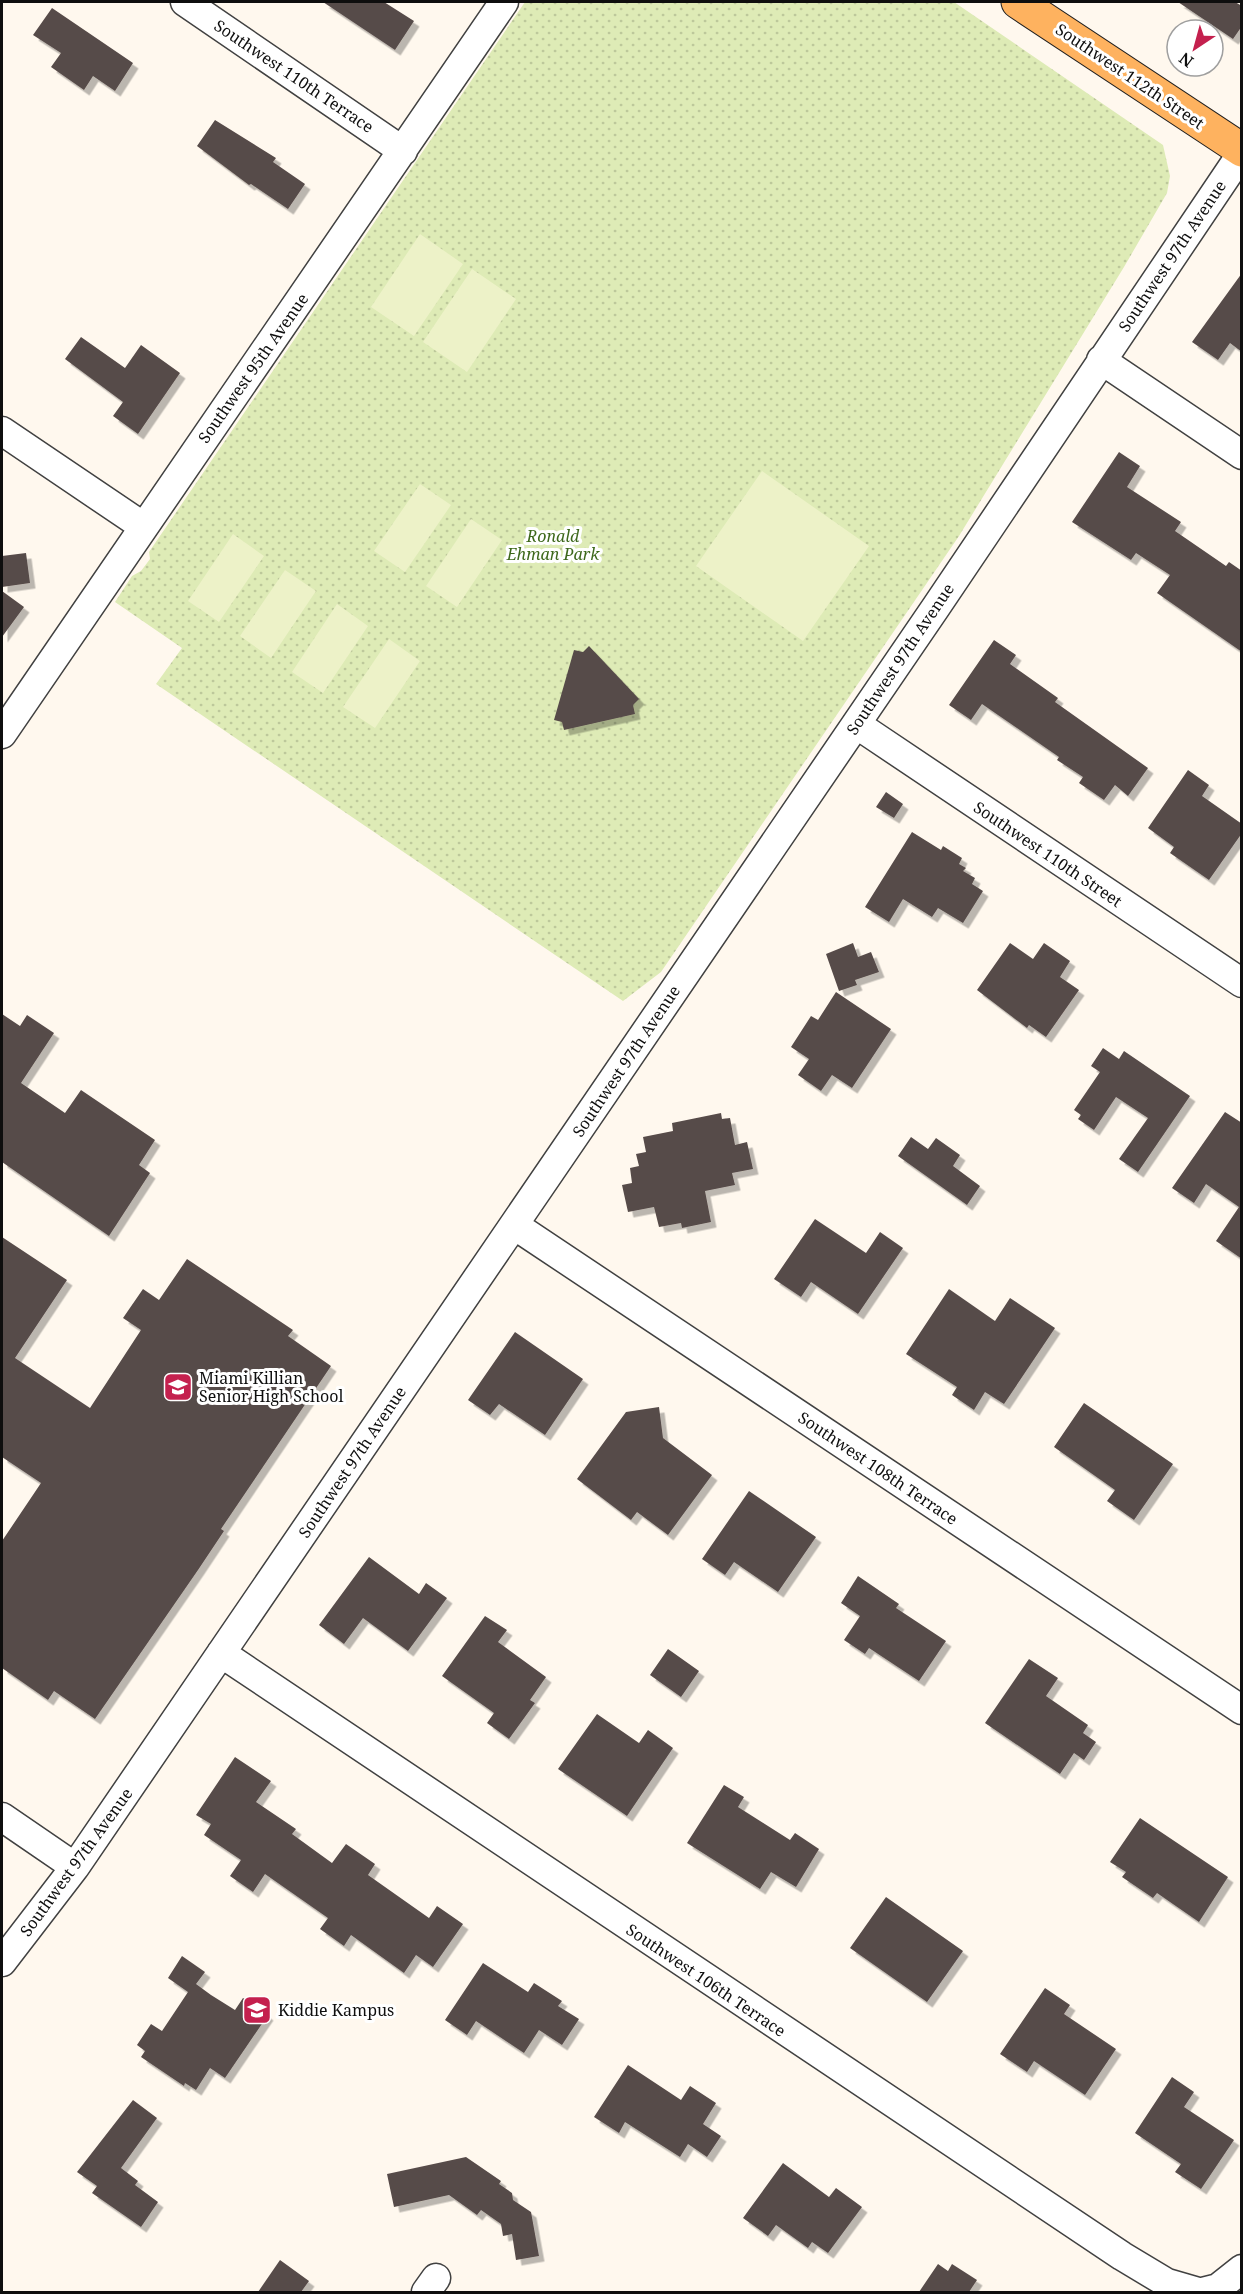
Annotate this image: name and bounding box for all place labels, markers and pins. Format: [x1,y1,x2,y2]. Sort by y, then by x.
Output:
place label: Miami Killian Senior High School [199,1367,344,1407]
school or university icon: Miami Killian Senior High School [162,1371,194,1403]
school or university icon: Kiddie Kampus [241,1994,273,2026]
place label: Kiddie Kampus [278,1999,394,2021]

